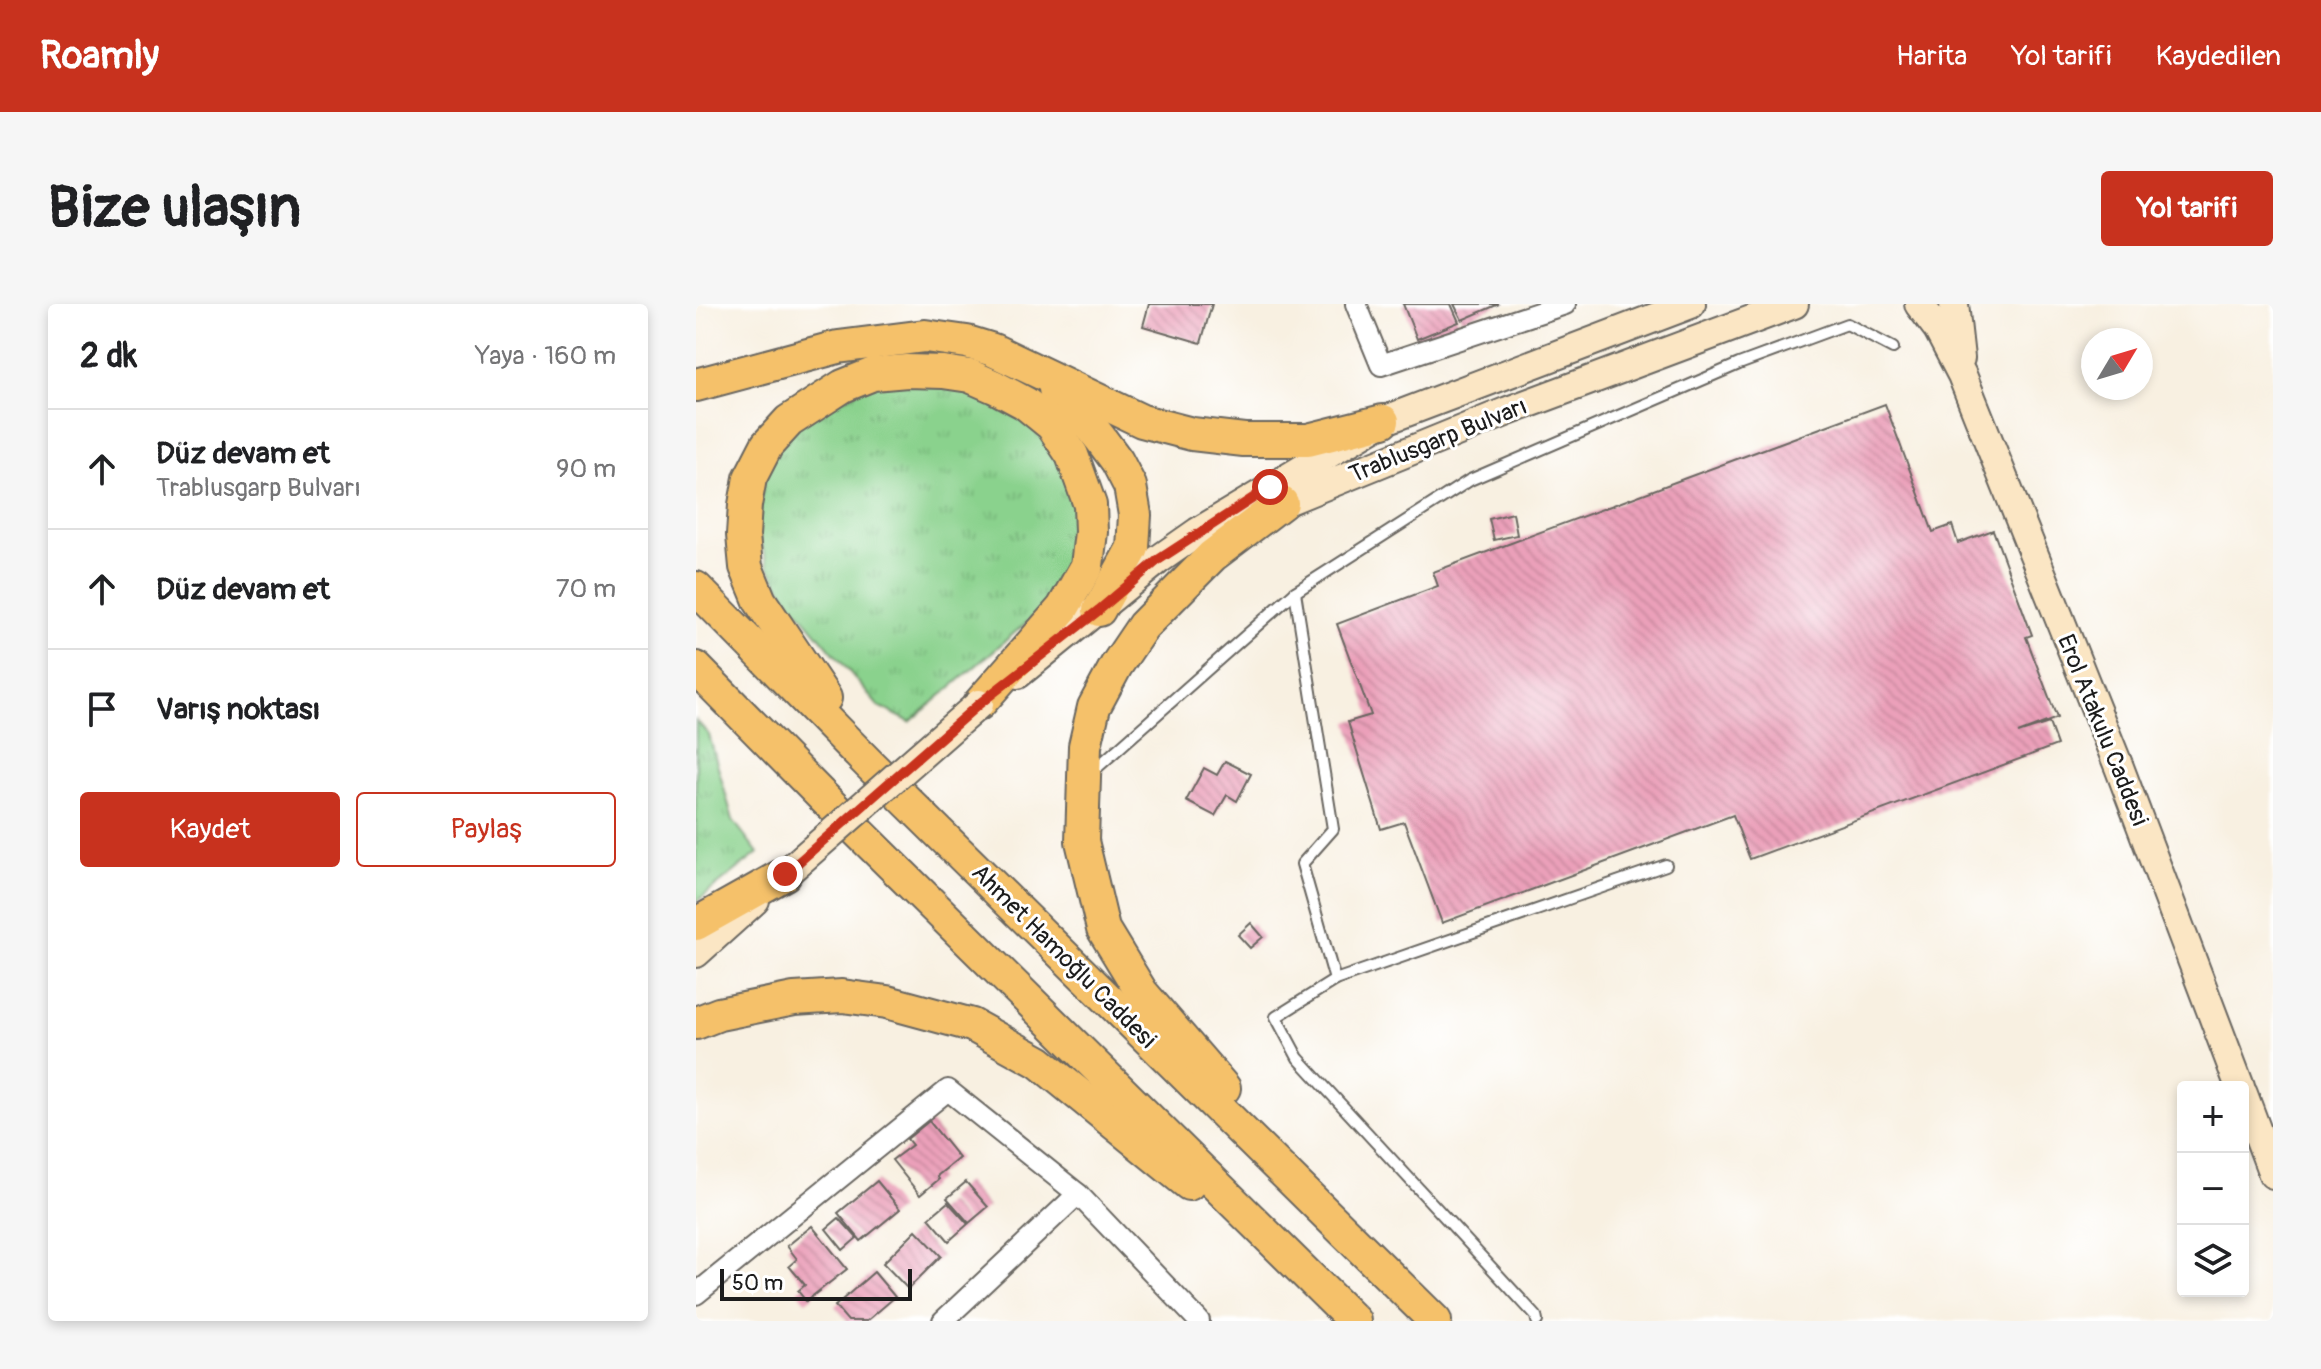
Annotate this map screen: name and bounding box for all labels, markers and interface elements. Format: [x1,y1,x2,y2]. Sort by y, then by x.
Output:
text: Roamly [40,32,159,80]
text: Harita [1896,39,1967,74]
text: Yol tarifi [2011,39,2111,74]
text: Kaydedilen [2155,39,2281,74]
button: Yol tarifi [2101,171,2273,246]
text: Bize ulaşın [48,174,301,243]
north arrow [2081,328,2153,400]
text: 2 dk [80,335,137,378]
text: Yaya · 160 m [475,340,616,372]
street label: Trablusgarp Bulvarı [1345,392,1531,489]
text: Düz devam et [156,435,330,472]
icon: ahead [80,447,124,491]
text: 90 m [556,453,616,485]
route start [1252,469,1288,505]
text: Trablusgarp Bulvarı [156,472,361,504]
icon: ahead [80,567,124,611]
text: Düz devam et [156,571,330,608]
text: 70 m [556,573,616,605]
street label: Erol Atakulu Caddesi [2051,630,2154,830]
icon: arrive [80,687,124,731]
text: Varış noktası [156,691,320,728]
button: Kaydet [80,792,340,867]
button: Paylaş [356,792,616,867]
route end [767,856,803,892]
street label: Ahmet Hamoğlu Caddesi [965,858,1162,1055]
map controls [2177,1081,2249,1297]
button: + [2177,1081,2249,1153]
button: − [2177,1153,2249,1225]
button: layers [2177,1225,2249,1297]
scale bar [720,1265,912,1301]
text: 50 m [732,1269,783,1297]

